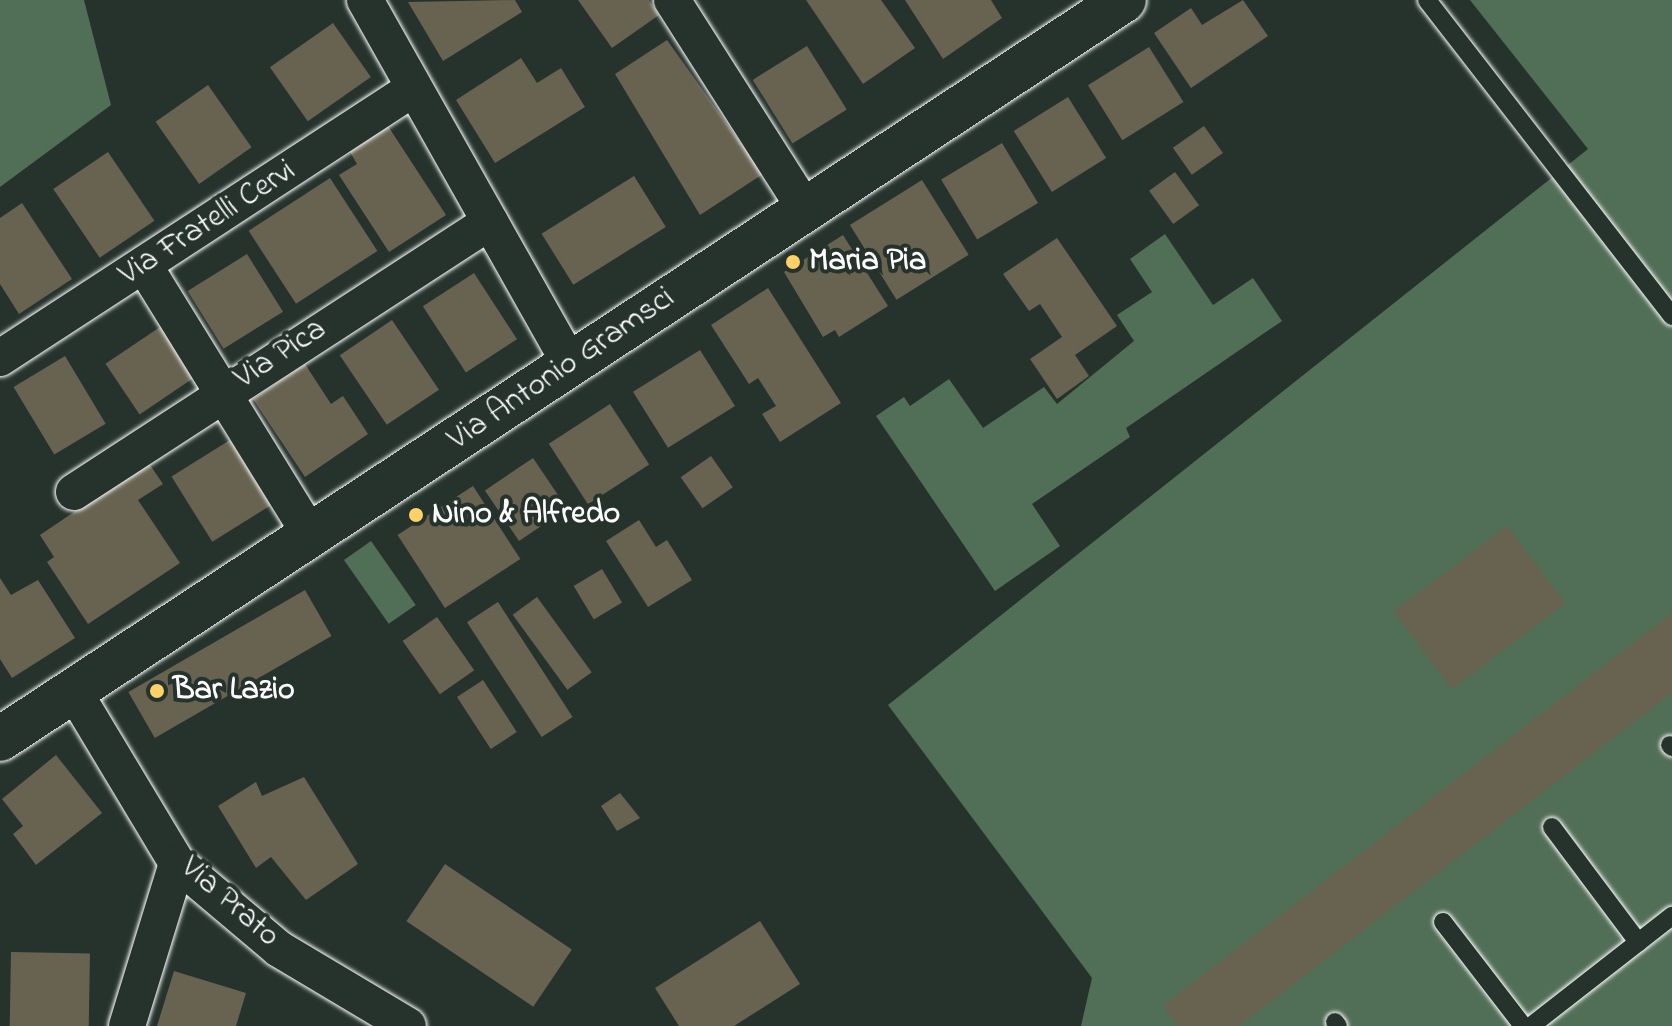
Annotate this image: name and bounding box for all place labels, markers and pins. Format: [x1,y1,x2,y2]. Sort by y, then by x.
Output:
place label: Maria Pia [809,243,926,281]
marker: Maria Pia [784,253,802,271]
place label: Nino & Alfredo [432,496,620,534]
marker: Nino & Alfredo [407,506,425,524]
place label: Bar Lazio [173,672,295,710]
marker: Bar Lazio [148,682,166,700]

